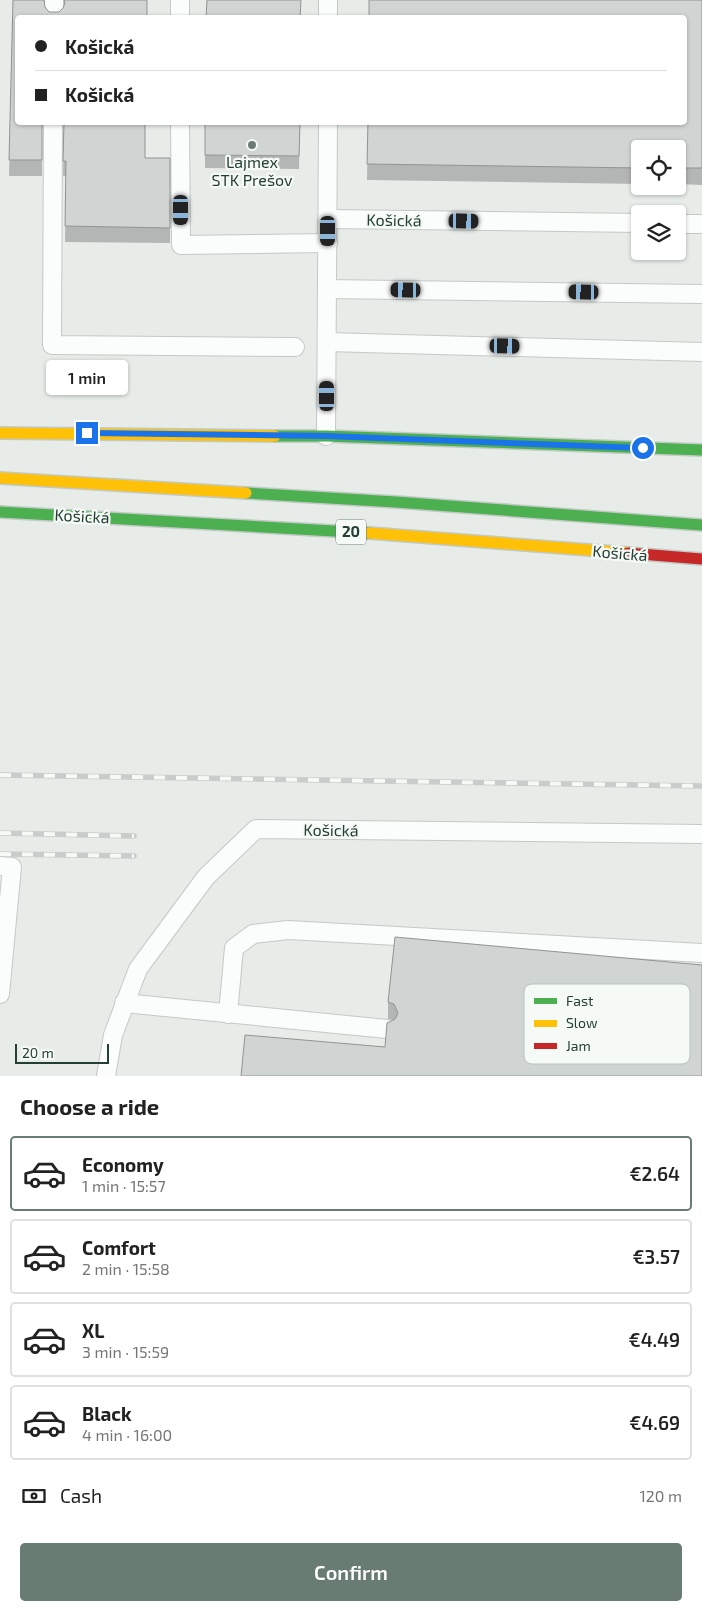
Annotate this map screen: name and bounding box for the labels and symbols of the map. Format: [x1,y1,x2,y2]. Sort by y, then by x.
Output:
marker: Lajmex STK Prešov [246,139,258,151]
place label: Lajmex STK Prešov [212,152,293,189]
car [173,195,188,225]
street label: Košická [366,210,422,229]
car [448,213,479,229]
car [320,216,335,246]
car [390,282,421,298]
car [568,284,599,300]
car [489,338,520,354]
callout: 1 min [46,360,128,396]
car [319,381,334,411]
route end [76,422,98,444]
route start [632,437,654,459]
street label: Košická [54,505,110,526]
road number: 20 [336,520,366,544]
street label: Košická [592,541,648,564]
street label: Košická [303,820,359,839]
legend [524,984,690,1064]
text: Fast [566,992,593,1009]
text: Slow [566,1014,598,1031]
text: Jam [566,1037,591,1054]
scale bar [15,1041,109,1064]

